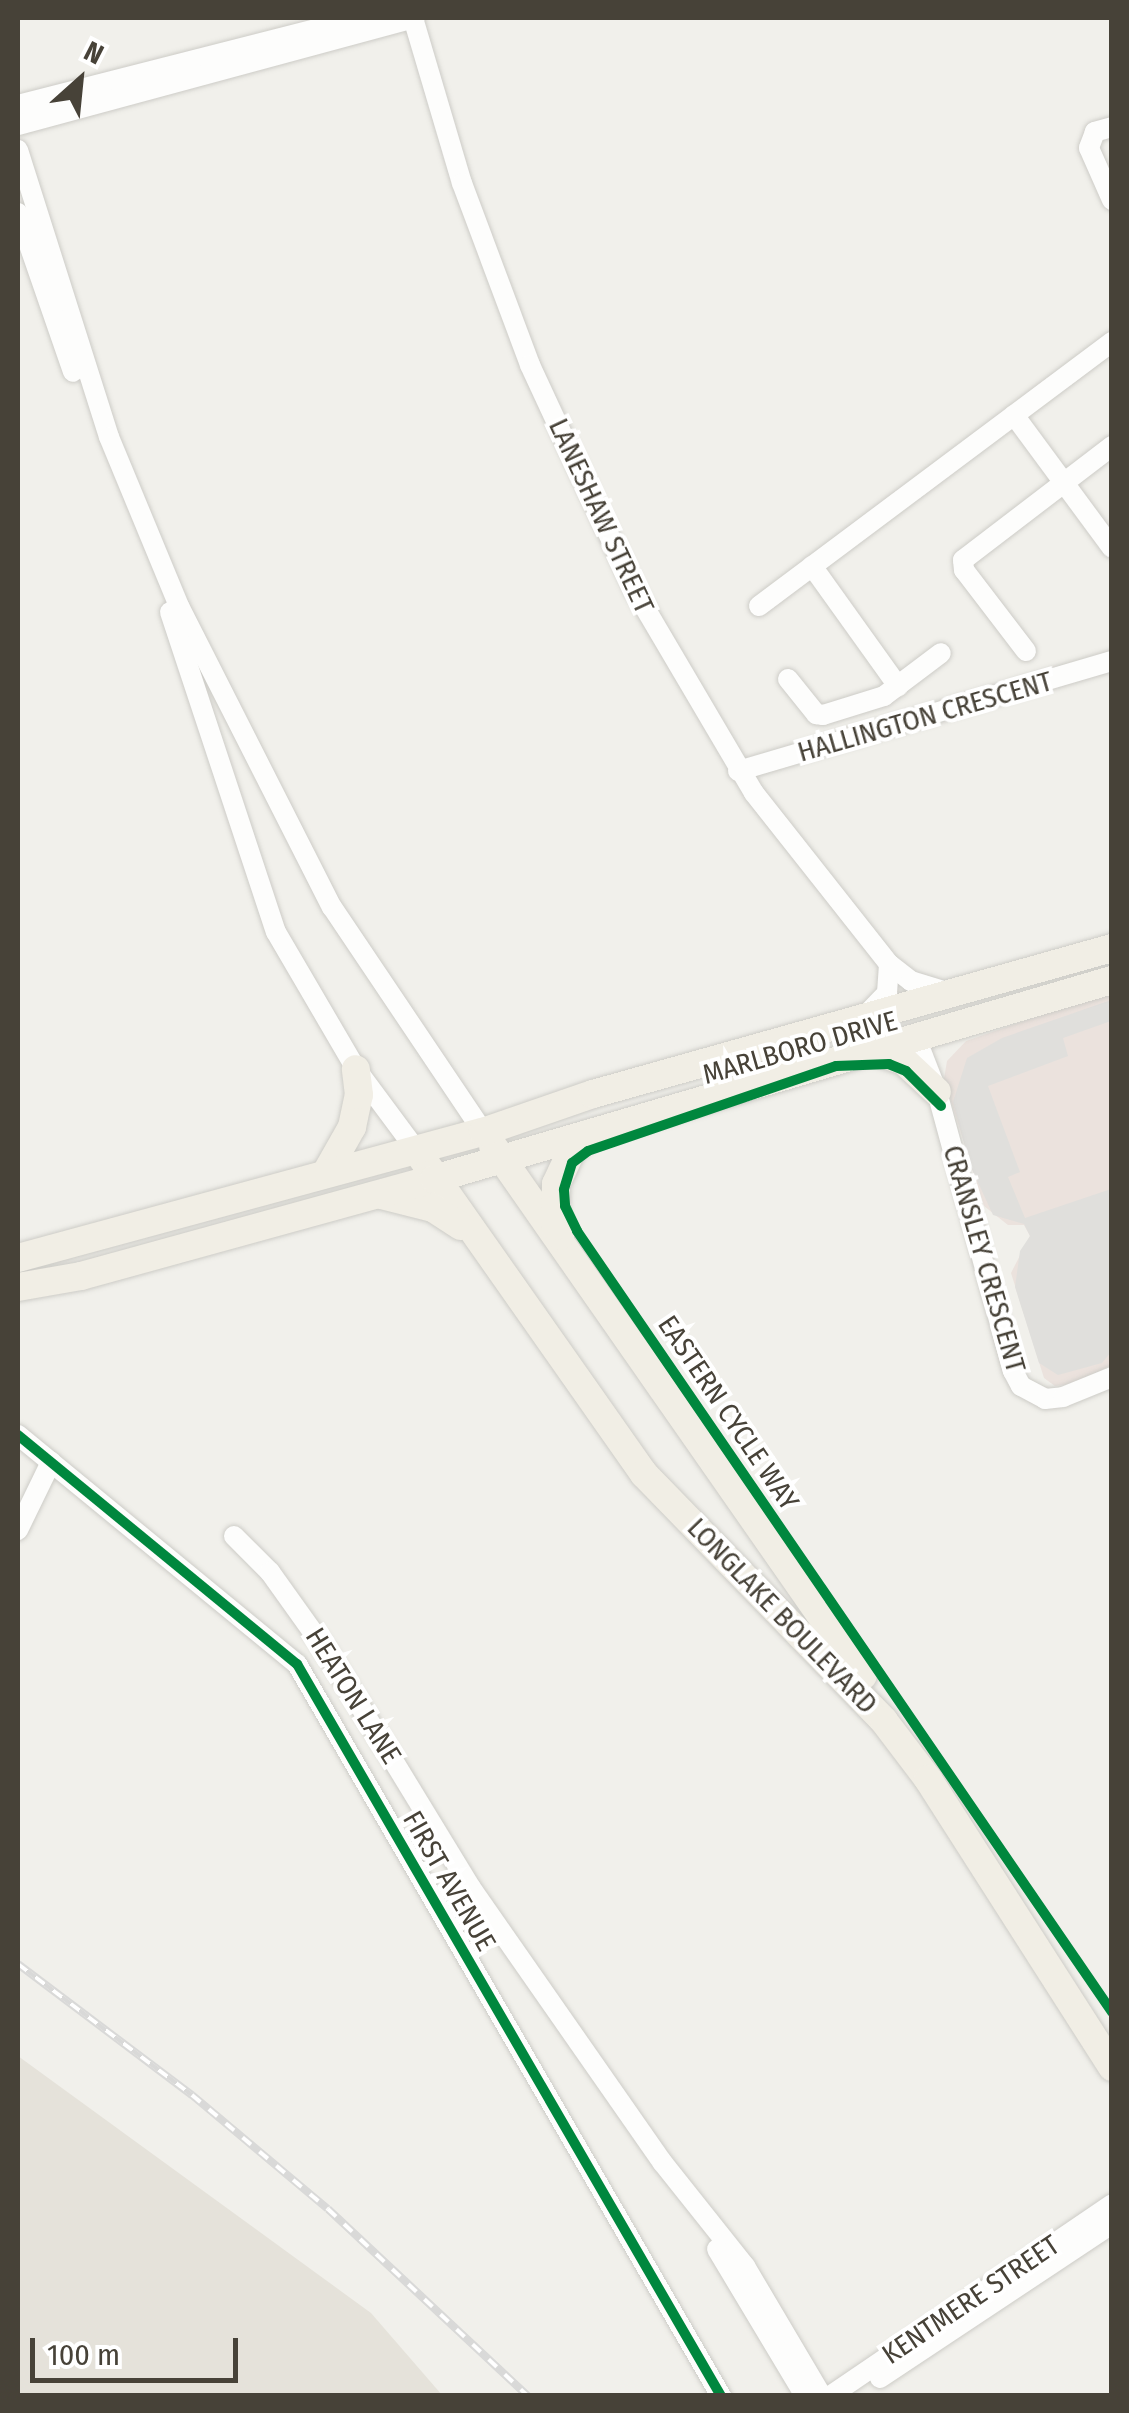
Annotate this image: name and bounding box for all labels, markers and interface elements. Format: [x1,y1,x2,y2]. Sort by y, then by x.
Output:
north arrow [30,30,130,130]
text: N [79,34,109,71]
street label: LANESHAW STREET [541,413,661,619]
street label: HALLINGTON CRESCENT [794,665,1056,769]
street label: MARLBORO DRIVE [699,1004,901,1092]
street label: CRANSLEY CRESCENT [936,1142,1032,1376]
street label: EASTERN CYCLE WAY [650,1309,806,1517]
street label: LONGLAKE BOULEVARD [680,1511,884,1721]
street label: HEATON LANE [298,1622,408,1770]
street label: FIRST AVENUE [396,1805,502,1957]
street label: KENTMERE STREET [876,2228,1066,2372]
scale bar [35,2318,242,2380]
text: 100 m [47,2337,120,2373]

